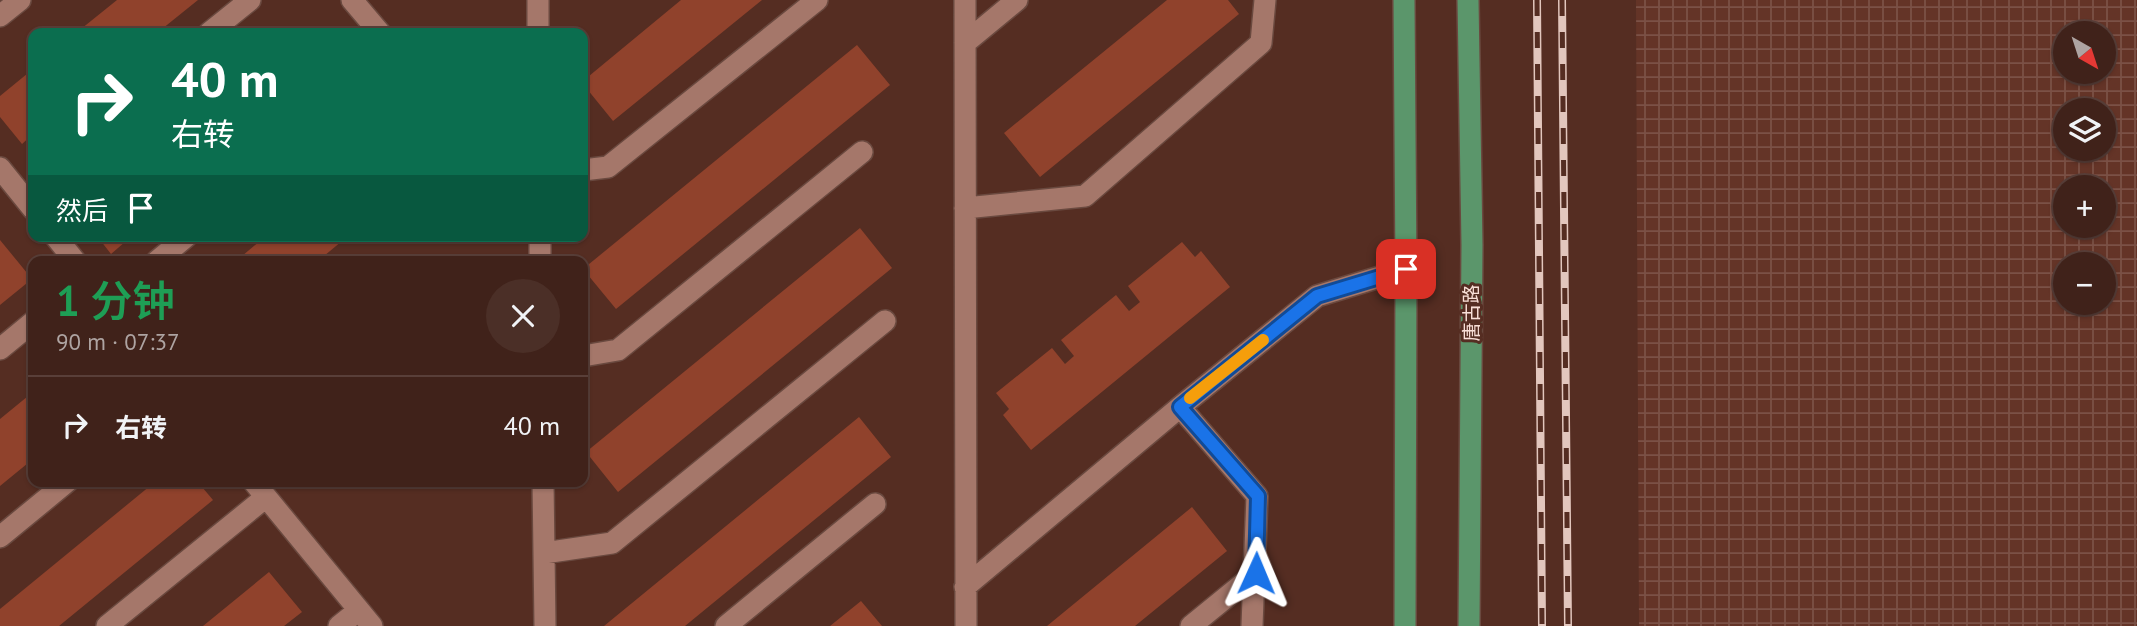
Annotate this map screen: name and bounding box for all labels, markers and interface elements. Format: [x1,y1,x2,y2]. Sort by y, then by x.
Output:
north arrow [2053,21,2116,84]
map controls [2053,21,2116,315]
text: 40 m [171,47,278,111]
icon: right [56,56,147,147]
button: layers [2053,98,2116,161]
text: 右转 [171,113,235,155]
button: + [2053,175,2116,238]
icon: arrive [122,189,160,227]
text: 然后 [56,194,108,227]
pin [1376,239,1436,299]
icon: arrive [1387,250,1425,288]
button: − [2053,252,2116,315]
text: 1 分钟 [56,273,174,328]
button: close [486,279,560,353]
street label: 唐古路 [1459,284,1483,342]
text: 90 m · 07:37 [56,327,180,356]
icon: right [56,406,94,444]
text: 40 m [504,409,560,442]
text: 右转 [115,411,167,444]
position arrow [1219,536,1293,610]

